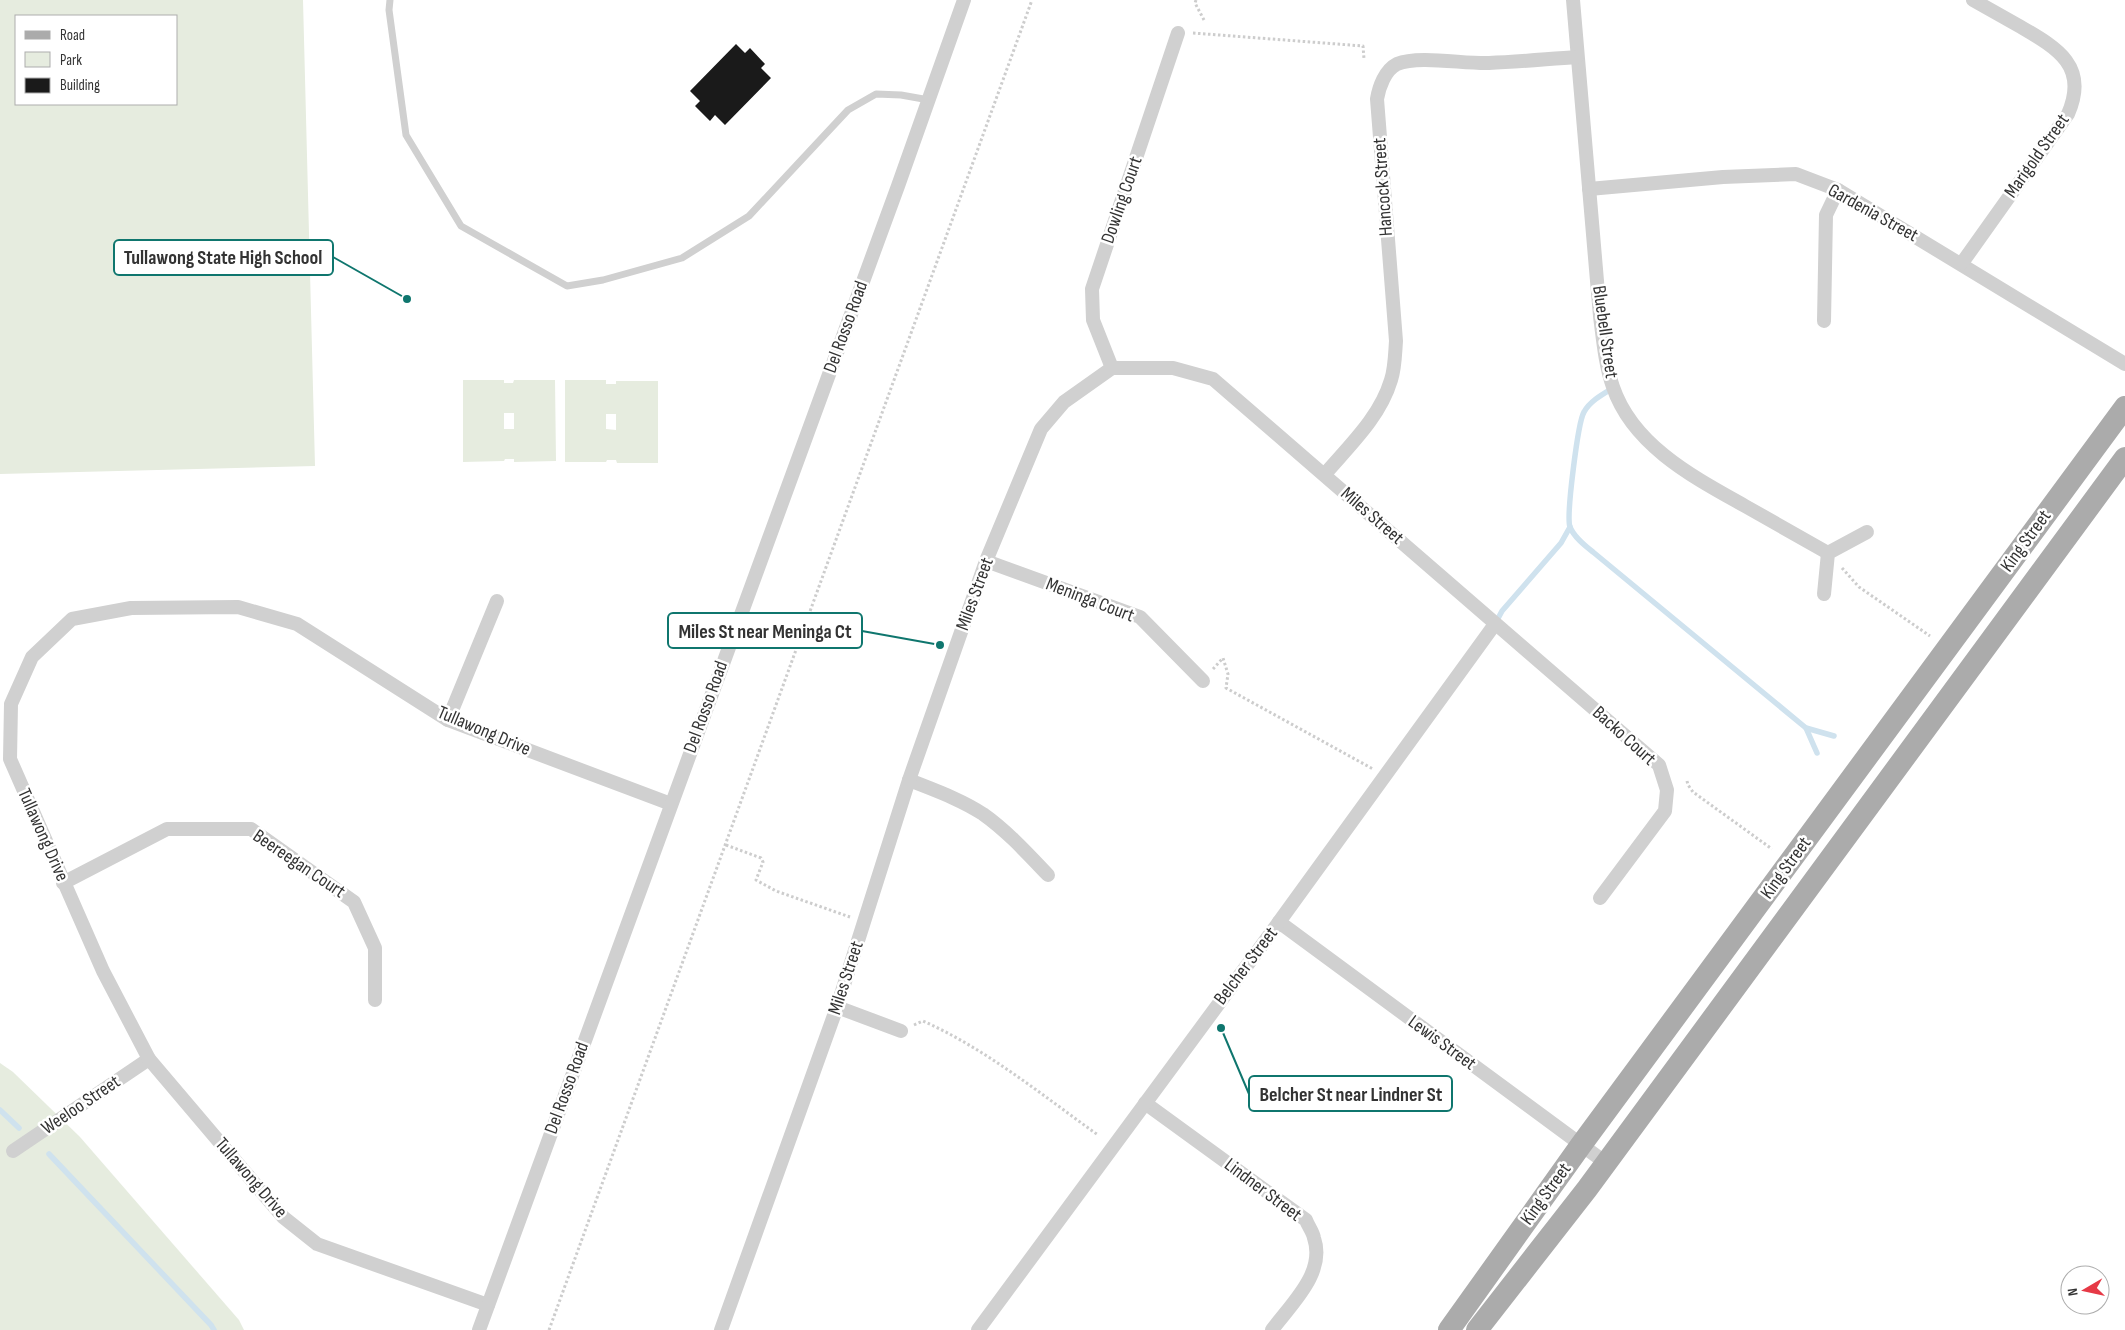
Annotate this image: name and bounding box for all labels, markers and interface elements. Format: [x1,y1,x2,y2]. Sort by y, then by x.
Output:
legend [15,15,178,105]
text: Road [60,26,85,45]
text: Park [60,51,82,70]
text: Building [60,76,100,95]
street label: Marigold Street [2000,109,2075,203]
street label: Hancock Street [1368,137,1398,237]
street label: Dowling Court [1096,153,1148,246]
street label: Gardenia Street [1824,179,1922,247]
callout: Tullawong State High School [114,240,333,275]
text: Tullawong State High School [124,246,322,270]
street label: Del Rosso Road [819,278,873,376]
street label: Bluebell Street [1587,284,1623,380]
street label: Miles Street [1336,482,1408,550]
street label: King Street [1996,505,2056,576]
street label: Miles Street [951,554,999,634]
street label: Meninga Court [1043,573,1138,627]
callout: Miles St near Meninga Ct [668,613,862,648]
text: Miles St near Meninga Ct [678,620,852,644]
street label: Del Rosso Road [679,658,733,756]
street label: Tullawong Drive [434,701,534,761]
street label: Backo Court [1587,701,1661,771]
street label: Tullawong Drive [12,785,74,885]
street label: Beereegan Court [249,825,350,903]
street label: King Street [1756,832,1816,903]
street label: Belcher Street [1209,922,1283,1009]
street label: Miles Street [823,938,869,1018]
street label: Lewis Street [1403,1011,1481,1076]
street label: Del Rosso Road [540,1039,594,1137]
street label: Weeloo Street [37,1070,125,1140]
callout: Belcher St near Lindner St [1249,1076,1452,1111]
text: Belcher St near Lindner St [1260,1083,1443,1107]
street label: Tullawong Drive [210,1133,292,1223]
street label: Lindner Street [1220,1153,1306,1227]
street label: King Street [1516,1158,1576,1229]
north arrow [2060,1265,2110,1315]
text: N [2064,1287,2082,1297]

